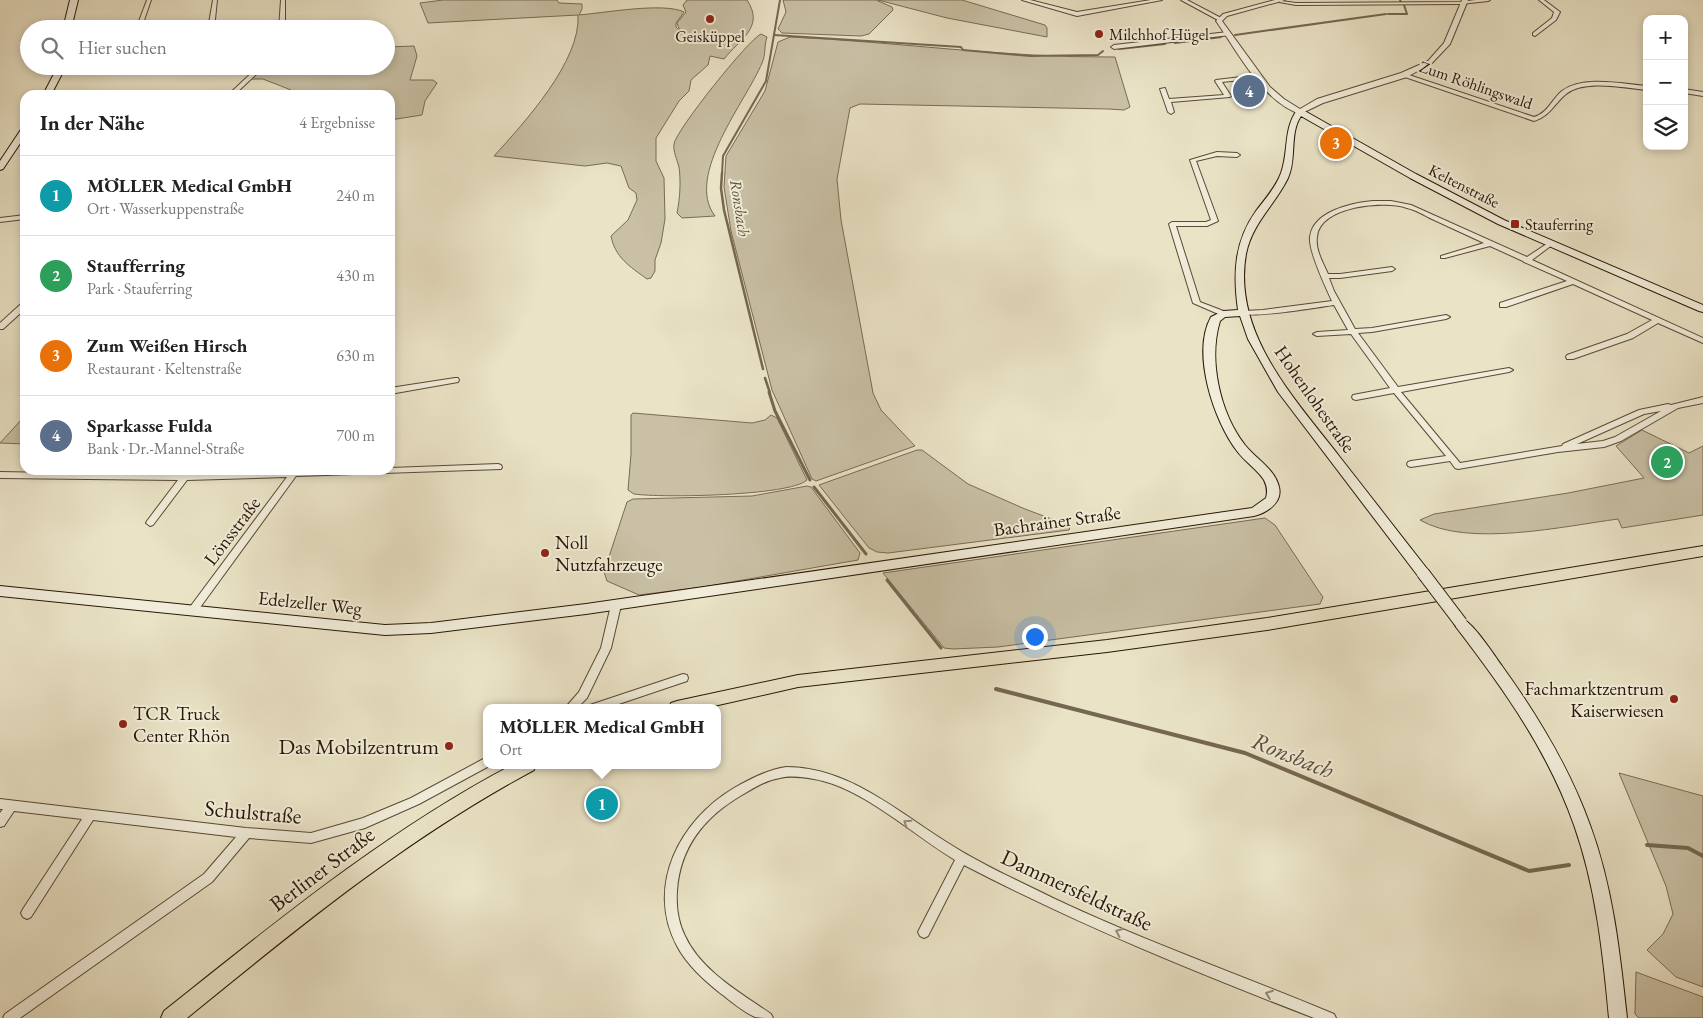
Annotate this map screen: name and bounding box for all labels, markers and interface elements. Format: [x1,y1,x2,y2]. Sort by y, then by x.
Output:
marker: Geisküppel [704,13,716,25]
map controls [1643,15,1688,150]
button: + [1643,15,1688,60]
search box [20,20,395,75]
place label: Milchhof Hügel [1109,24,1209,45]
place label: Geisküppel [675,26,745,47]
marker: Milchhof Hügel [1093,28,1105,40]
icon: search [38,34,66,62]
text: Hier suchen [78,35,167,60]
street label: Zum Röhlingswald [1417,56,1536,115]
button: − [1643,60,1688,105]
pin: 4 [1233,72,1265,110]
button: layers [1643,105,1688,150]
text: In der Nähe [40,109,145,136]
text: 4 Ergebnisse [299,112,375,133]
pin: 3 [1320,124,1352,162]
street label: Keltenstraße [1425,159,1503,213]
text: MÖLLER Medical GmbH [87,173,292,198]
water label: Ronsbach [725,178,755,238]
text: 1 [52,185,60,206]
text: 240 m [336,185,375,206]
text: Ort · Wasserkuppenstraße [87,198,244,219]
place label: Stauferring [1525,214,1594,235]
marker: Stauferring [1509,218,1521,230]
text: Staufferring [87,253,185,278]
text: 2 [52,265,60,286]
text: 430 m [336,265,375,286]
text: Park · Stauferring [87,278,192,299]
text: Zum Weißen Hirsch [87,333,247,358]
street label: Hohenlohestraße [1269,340,1361,458]
text: 3 [52,345,60,366]
text: 630 m [336,345,375,366]
text: Restaurant · Keltenstraße [87,358,241,379]
text: Sparkasse Fulda [87,413,212,438]
text: 4 [52,425,60,446]
text: 700 m [336,425,375,446]
text: Bank · Dr.-Mannel-Straße [87,438,244,459]
pin: 2 [1651,443,1683,481]
street label: Lönsstraße [198,492,266,570]
street label: Bachrainer Straße [992,500,1122,542]
place label: Noll Nutzfahrzeuge [555,530,663,577]
marker: Noll Nutzfahrzeuge [539,547,551,559]
street label: Edelzeller Weg [257,585,364,621]
your location [1022,624,1048,650]
place label: Fachmarktzentrum Kaiserwiesen [1524,676,1664,723]
marker: Fachmarktzentrum Kaiserwiesen [1668,693,1680,705]
place label: TCR Truck Center Rhön [133,701,230,748]
popup [483,704,721,769]
text: MÖLLER Medical GmbH [500,714,704,739]
marker: TCR Truck Center Rhön [117,718,129,730]
water label: Ronsbach [1247,725,1339,786]
place label: Das Mobilzentrum [278,732,439,761]
text: Ort [500,739,522,760]
marker: Das Mobilzentrum [443,740,455,752]
pin: 1 [586,785,618,823]
street label: Schulstraße [203,793,303,831]
one-way arrow [903,819,912,829]
street label: Berliner Straße [264,820,381,918]
street label: Dammersfeldstraße [997,842,1158,938]
one-way arrow [1115,927,1124,938]
one-way arrow [1265,990,1274,1000]

